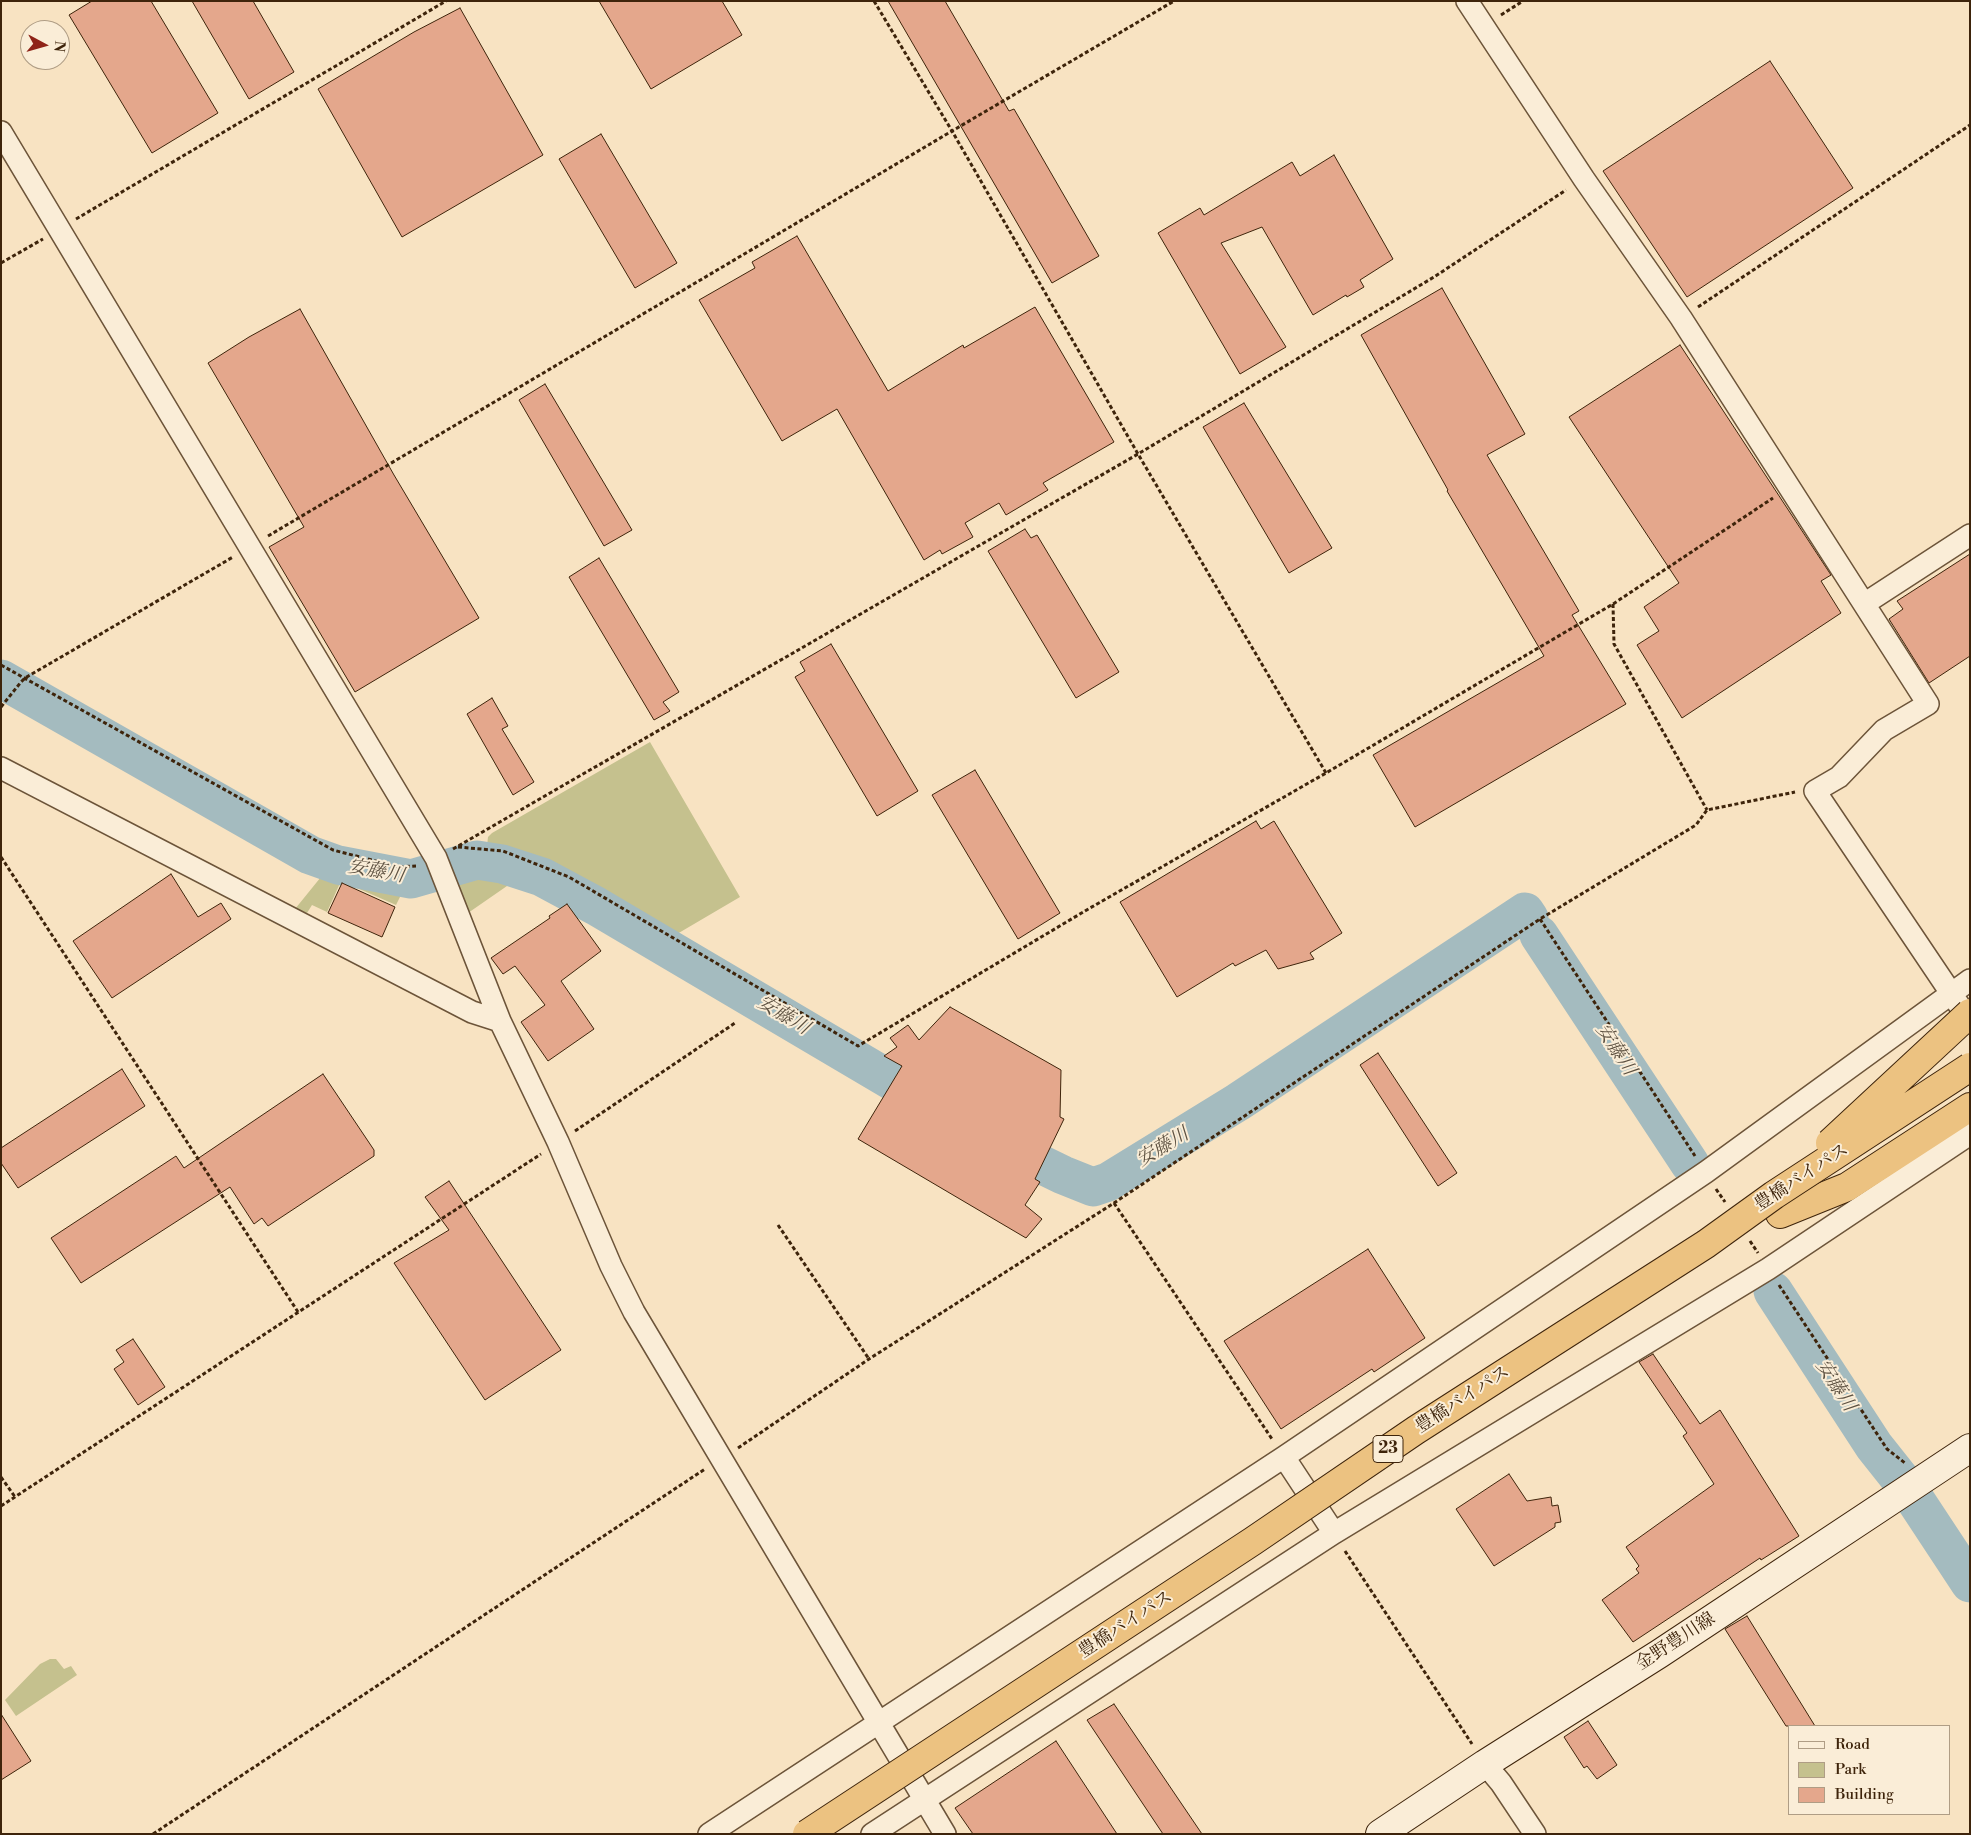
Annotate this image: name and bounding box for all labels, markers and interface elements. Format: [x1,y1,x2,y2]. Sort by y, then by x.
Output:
north arrow [20,20,70,70]
text: N [49,40,68,53]
water label: 安藤川 [346,856,406,888]
water label: 安藤川 [753,992,813,1040]
water label: 安藤川 [1590,1020,1640,1080]
water label: 安藤川 [1133,1124,1193,1172]
street label: 豊橋バイパス [1751,1140,1853,1216]
water label: 安藤川 [1810,1356,1860,1416]
street label: 豊橋バイパス [1412,1362,1514,1438]
road number: 23 [1373,1436,1403,1462]
street label: 豊橋バイパス [1075,1587,1177,1663]
street label: 金野豊川線 [1632,1608,1720,1676]
legend [1788,1725,1951,1815]
text: Road [1835,1735,1870,1754]
text: Park [1835,1760,1866,1779]
text: Building [1835,1785,1894,1804]

